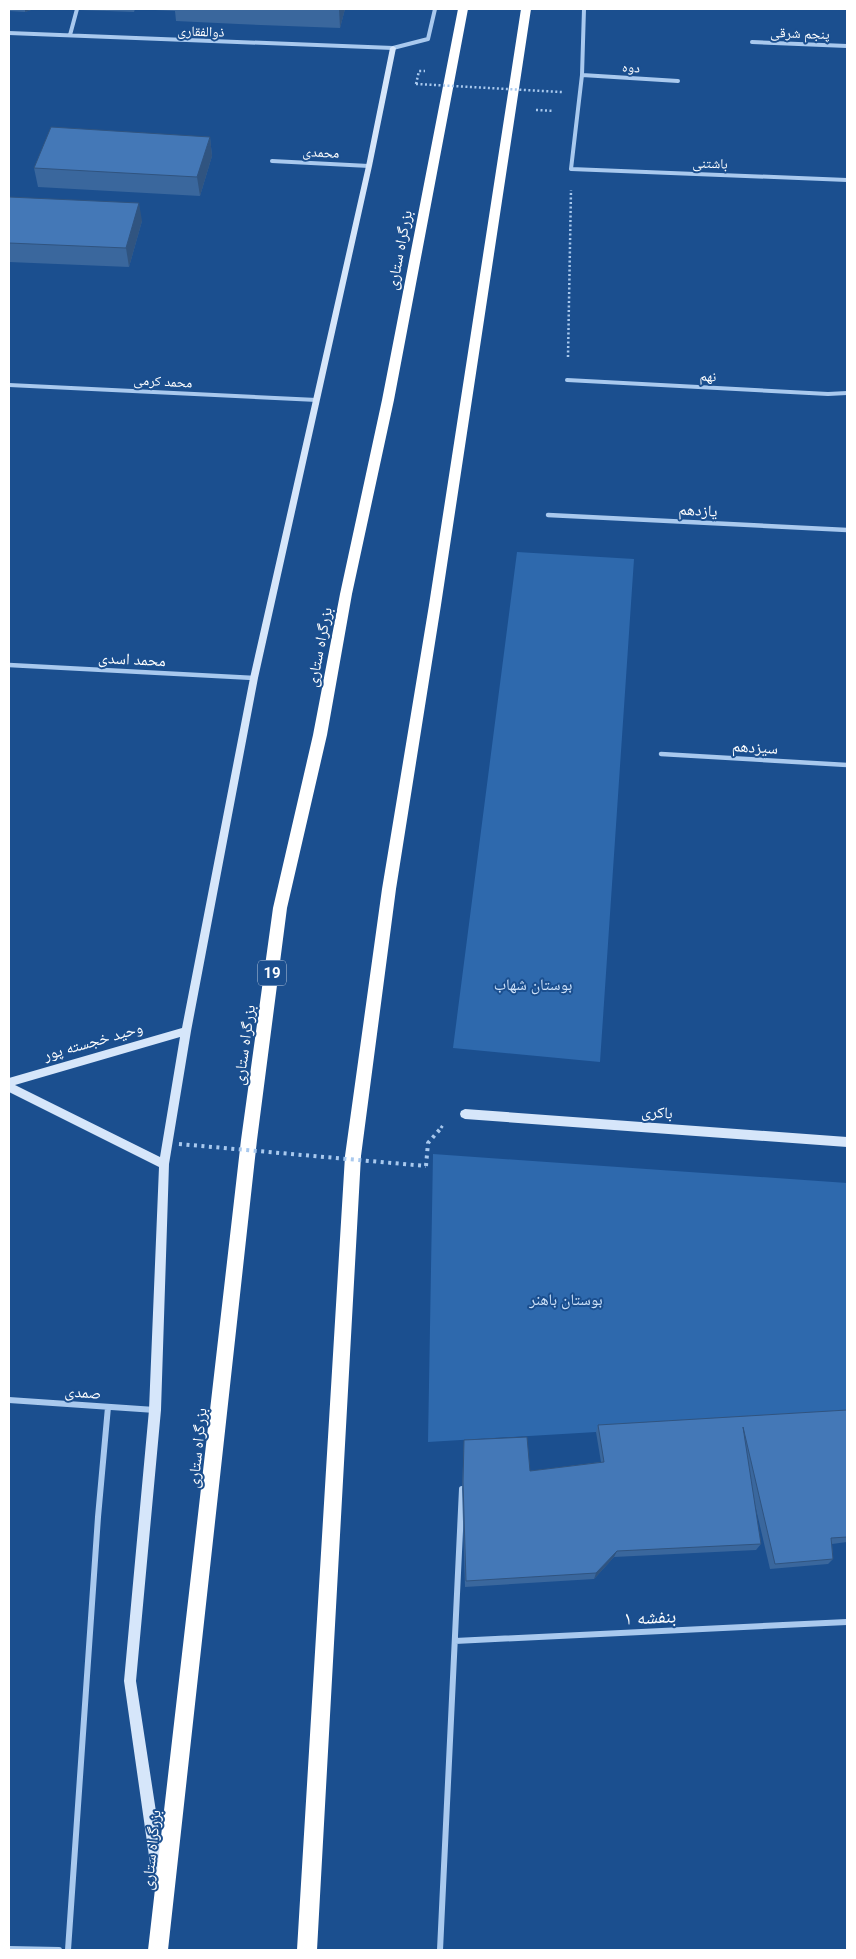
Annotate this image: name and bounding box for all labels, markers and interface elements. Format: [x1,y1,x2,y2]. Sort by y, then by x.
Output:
street label: ذوالفقاری [177,22,225,41]
street label: پنجم شرقی [770,24,830,44]
street label: دوه [622,59,641,76]
street label: محمدی [302,143,340,162]
street label: باشتنی [692,154,728,173]
street label: بزرگراه ستاری [382,209,417,292]
street label: نهم [699,368,717,386]
street label: محمد کرمی [133,371,193,392]
street label: یازدهم [678,499,718,522]
street label: بزرگراه ستاری [302,606,337,689]
street label: محمد اسدی [98,648,166,671]
street label: سیزدهم [732,736,778,759]
road number: 19 [258,960,286,986]
park label: بوستان شهاب [494,975,572,995]
street label: بزرگراه ستاری [229,1004,260,1086]
street label: وحید خجسته پور [40,1018,145,1065]
street label: باکری [641,1101,673,1124]
park label: بوستان باهنر [528,1290,603,1310]
street label: صمدی [64,1381,102,1404]
street label: بزرگراه ستاری [183,1407,212,1489]
street label: بنفشه ۱ [623,1604,677,1630]
street label: بزرگراه ستاری [137,1809,166,1891]

